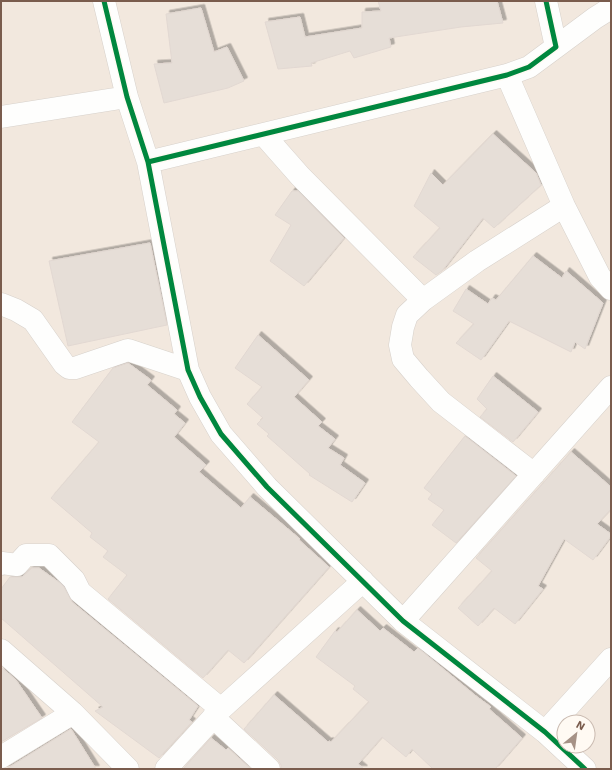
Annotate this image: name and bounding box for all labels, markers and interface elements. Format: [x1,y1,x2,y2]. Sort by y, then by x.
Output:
north arrow [556,714,596,754]
text: N [574,718,587,733]

